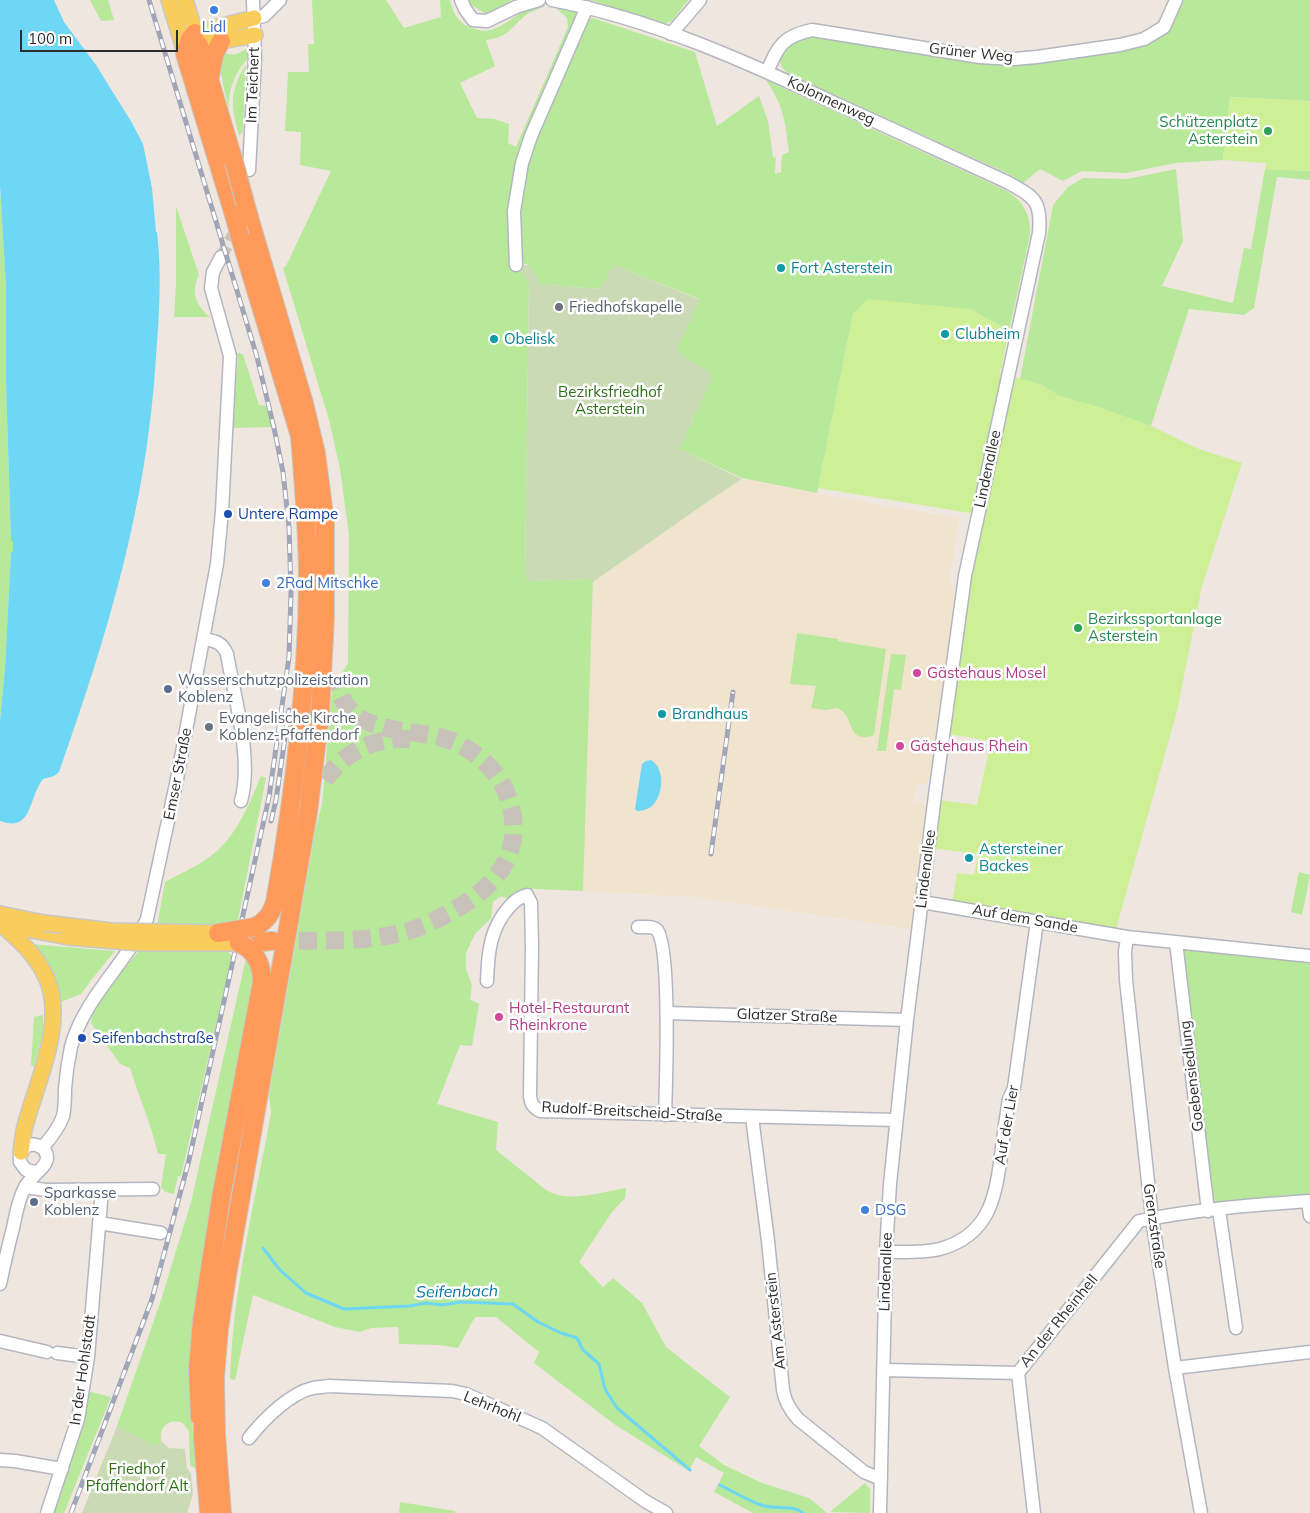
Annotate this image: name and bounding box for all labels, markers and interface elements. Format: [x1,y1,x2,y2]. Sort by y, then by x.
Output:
marker: Lidl [208,4,220,16]
place label: Lidl [202,18,226,36]
scale bar [22,20,180,52]
text: 100 m [28,29,72,48]
street label: Grüner Weg [928,40,1014,66]
street label: Im Teichert [243,47,263,123]
street label: Kolonnenweg [784,73,878,129]
place label: Schützenplatz Asterstein [1159,113,1258,148]
marker: Schützenplatz Asterstein [1262,125,1274,137]
place label: Fort Asterstein [791,259,893,277]
marker: Fort Asterstein [775,262,787,274]
place label: Friedhofskapelle [569,298,682,316]
marker: Friedhofskapelle [553,301,565,313]
place label: Clubheim [955,325,1020,343]
marker: Clubheim [939,328,951,340]
place label: Obelisk [504,330,555,348]
marker: Obelisk [488,333,500,345]
park label: Bezirksfriedhof Asterstein [558,383,662,418]
street label: Lindenallee [971,429,1005,509]
place label: Untere Rampe [238,505,338,523]
marker: Untere Rampe [222,508,234,520]
place label: 2Rad Mitschke [276,574,378,592]
marker: 2Rad Mitschke [260,577,272,589]
place label: Bezirkssportanlage Asterstein [1088,610,1222,645]
marker: Bezirkssportanlage Asterstein [1072,622,1084,634]
place label: Gästehaus Mosel [927,664,1046,682]
marker: Gästehaus Mosel [911,667,923,679]
place label: Wasserschutzpolizeistation Koblenz [178,671,368,706]
marker: Wasserschutzpolizeistation Koblenz [162,683,174,695]
place label: Brandhaus [672,705,748,723]
marker: Brandhaus [656,708,668,720]
place label: Evangelische Kirche Koblenz-Pfaffendorf [219,709,359,744]
marker: Evangelische Kirche Koblenz-Pfaffendorf [203,721,215,733]
street label: Emser Straße [160,726,196,822]
place label: Gästehaus Rhein [910,737,1028,755]
marker: Gästehaus Rhein [894,740,906,752]
street label: Lindenallee [912,829,940,909]
place label: Astersteiner Backes [979,840,1063,875]
marker: Astersteiner Backes [963,852,975,864]
street label: Auf dem Sande [971,901,1079,937]
place label: Hotel-Restaurant Rheinkrone [509,999,629,1034]
street label: Glatzer Straße [736,1005,838,1027]
marker: Hotel-Restaurant Rheinkrone [493,1011,505,1023]
street label: Goebensiedlung [1176,1019,1208,1133]
place label: Seifenbachstraße [92,1029,214,1047]
marker: Seifenbachstraße [76,1032,88,1044]
street label: Auf der Lier [991,1084,1023,1166]
street label: Rudolf-Breitscheid-Straße [541,1098,723,1126]
street label: Grenzstraße [1139,1182,1169,1270]
place label: Sparkasse Koblenz [44,1184,116,1219]
marker: Sparkasse Koblenz [28,1196,40,1208]
place label: DSG [875,1201,907,1219]
marker: DSG [859,1204,871,1216]
street label: Lindenallee [876,1232,896,1312]
street label: Am Asterstein [762,1271,790,1371]
street label: An der Rheinhell [1016,1271,1102,1371]
water label: Seifenbach [416,1282,498,1302]
street label: In der Hohlstadt [66,1314,100,1426]
street label: Lehrhohl [461,1387,523,1427]
park label: Friedhof Pfaffendorf Alt [86,1460,188,1495]

